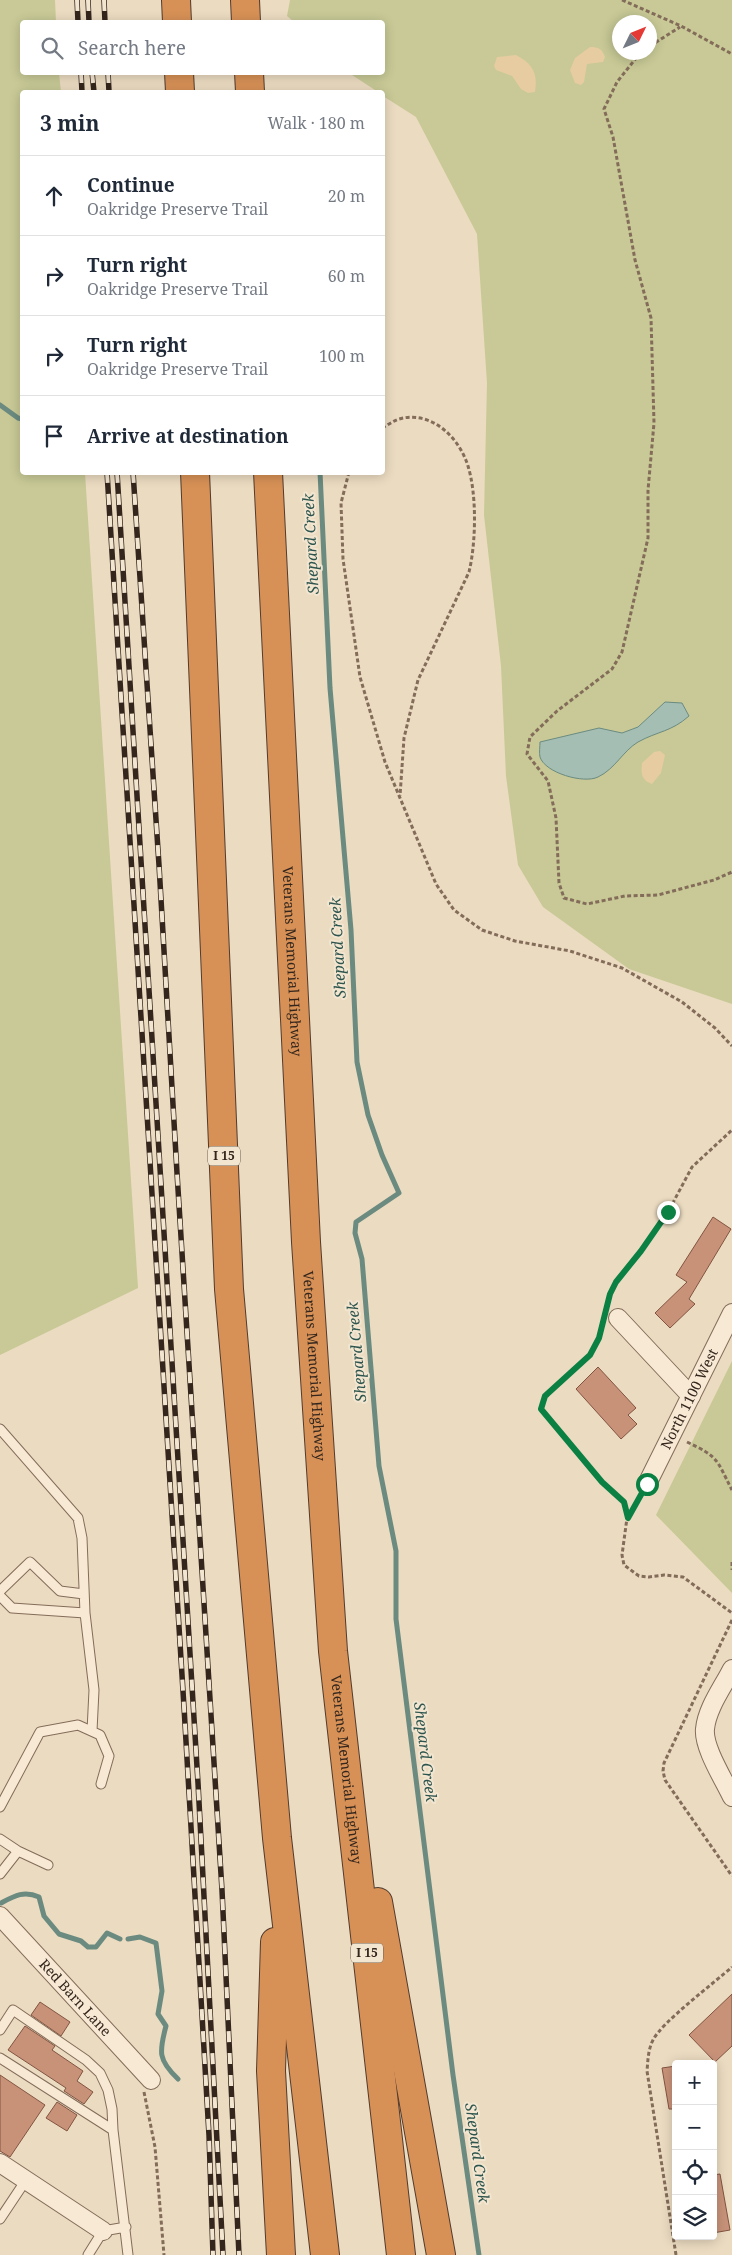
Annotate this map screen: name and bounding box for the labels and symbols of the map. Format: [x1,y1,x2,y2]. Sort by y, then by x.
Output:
north arrow [612,15,657,60]
water label: Shepard Creek [297,493,323,595]
street label: Veterans Memorial Highway [278,866,307,1057]
water label: Shepard Creek [324,897,350,999]
road number: I 15 [208,1146,240,1166]
route end [657,1201,680,1224]
street label: Veterans Memorial Highway [299,1270,330,1461]
water label: Shepard Creek [342,1301,370,1403]
street label: North 1100 West [656,1345,722,1452]
route start [636,1473,659,1496]
street label: Veterans Memorial Highway [327,1674,367,1865]
water label: Shepard Creek [410,1701,442,1803]
road number: I 15 [351,1944,383,1962]
street label: Red Barn Lane [35,1955,116,2040]
water label: Shepard Creek [461,2102,495,2205]

